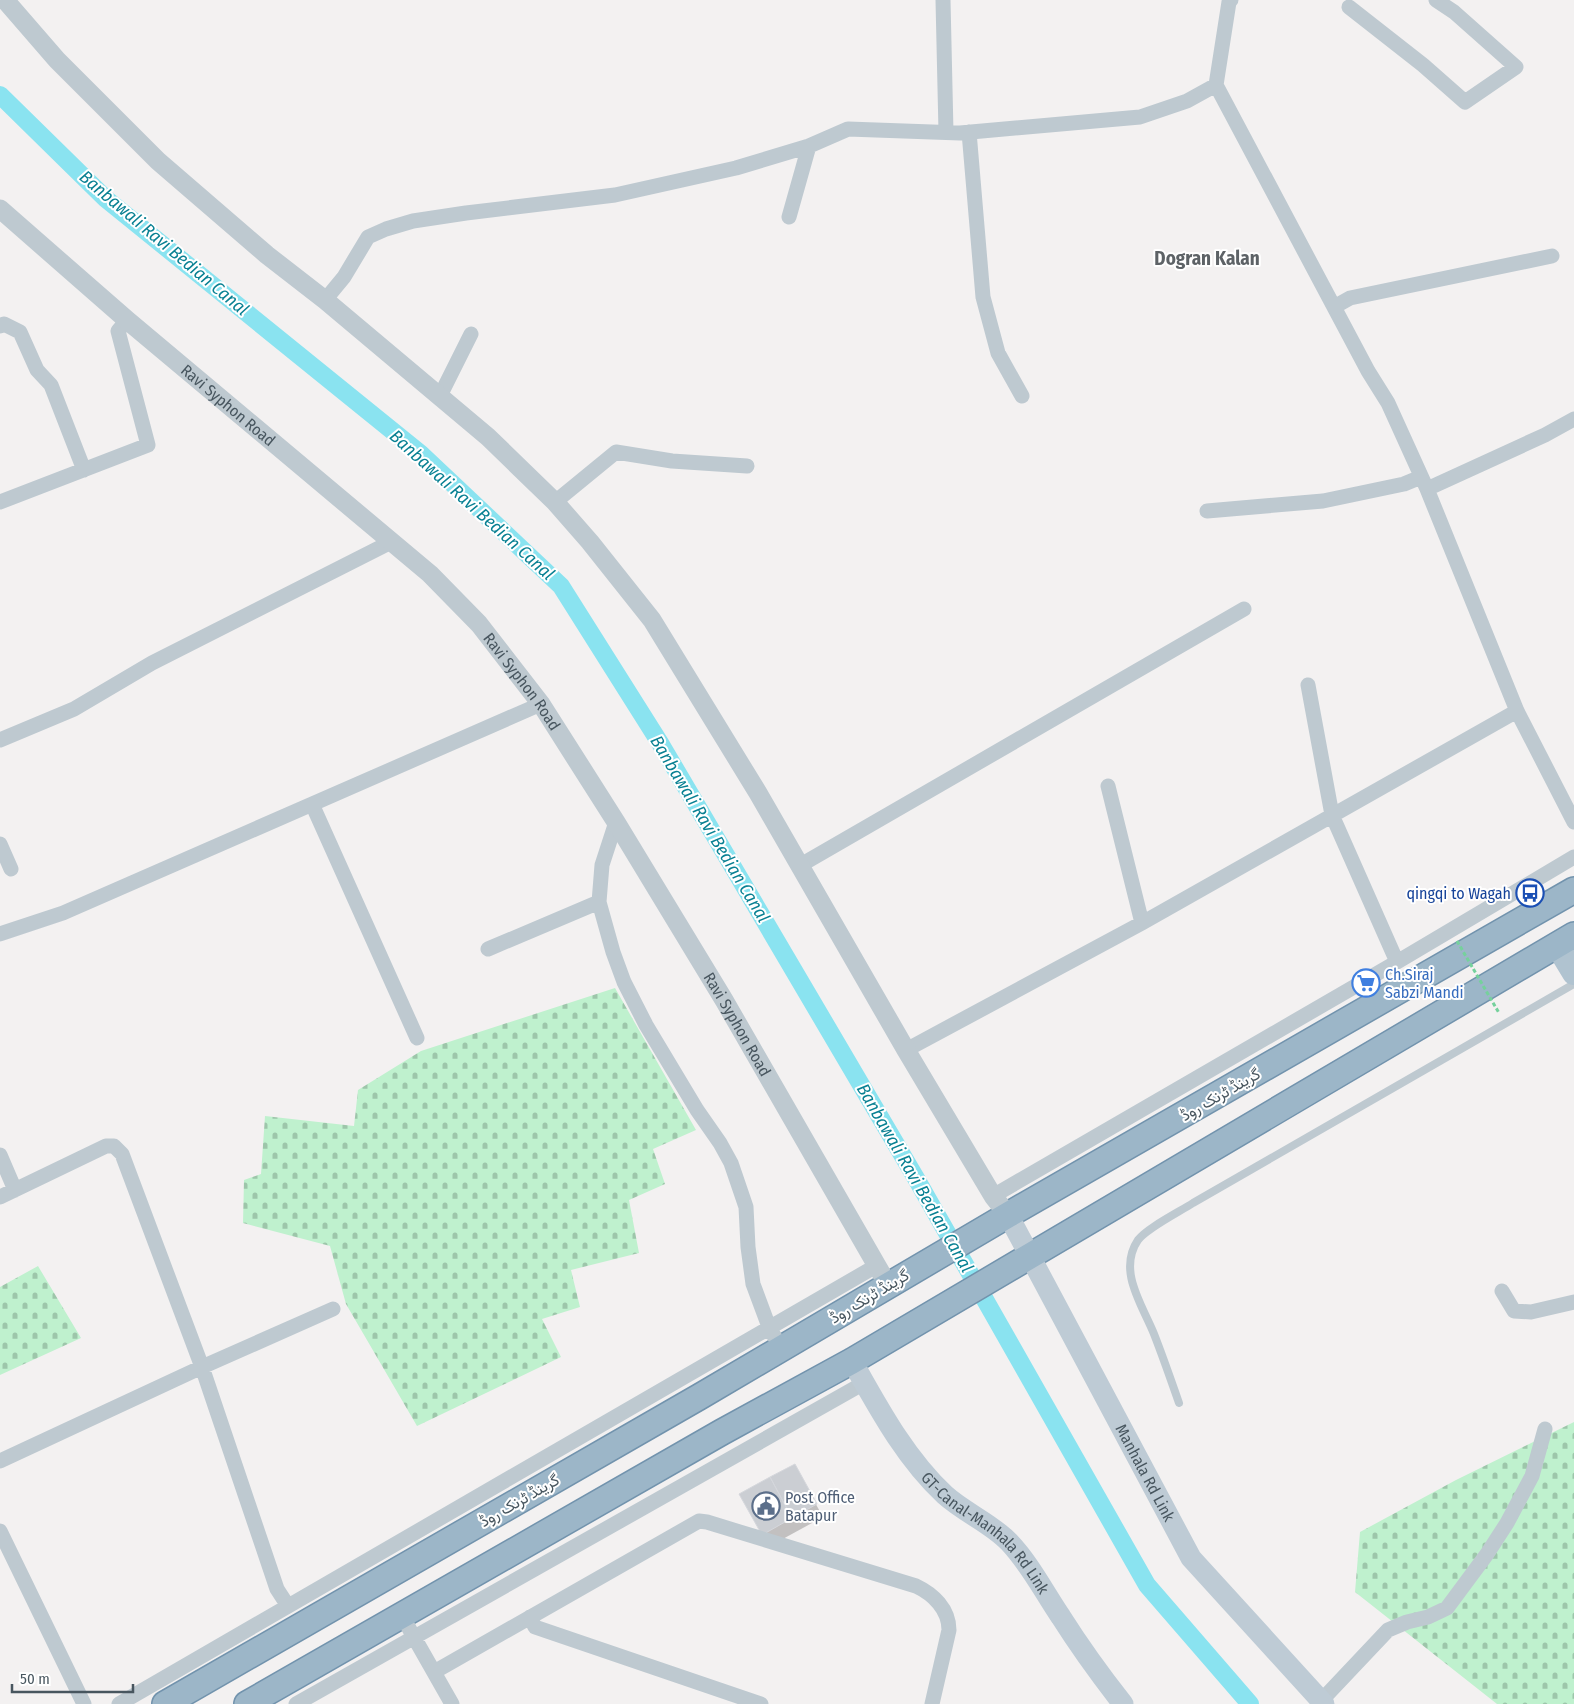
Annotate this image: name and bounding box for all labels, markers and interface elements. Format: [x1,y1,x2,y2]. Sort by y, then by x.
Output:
water label: Banbawali Ravi Bedian Canal [75,166,253,320]
district label: Dogran Kalan [1154,247,1260,270]
street label: Ravi Syphon Road [177,361,279,450]
water label: Banbawali Ravi Bedian Canal [385,425,559,585]
street label: Ravi Syphon Road [479,629,564,734]
water label: Banbawali Ravi Bedian Canal [645,732,775,927]
bus stop icon: qingqi to Wagah [1515,878,1545,908]
place label: qingqi to Wagah [1406,884,1511,903]
place label: Ch.Siraj Sabzi Mandi [1385,965,1464,1002]
supermarket icon: Ch.Siraj Sabzi Mandi [1351,968,1381,998]
street label: Ravi Syphon Road [700,969,775,1080]
street label: گرینڈ ٹرنک روڈ [1177,1064,1264,1126]
water label: Banbawali Ravi Bedian Canal [852,1080,978,1276]
street label: گرینڈ ٹرنک روڈ [826,1265,913,1328]
street label: Manhala Rd Link [1111,1421,1179,1525]
street label: GT-Canal-Manhala Rd Link [917,1468,1053,1598]
street label: گرینڈ ٹرنک روڈ [476,1470,563,1532]
place label: Post Office Batapur [785,1488,855,1525]
public building icon: Post Office Batapur [751,1491,781,1521]
scale bar [12,1662,134,1694]
text: 50 m [20,1670,50,1688]

